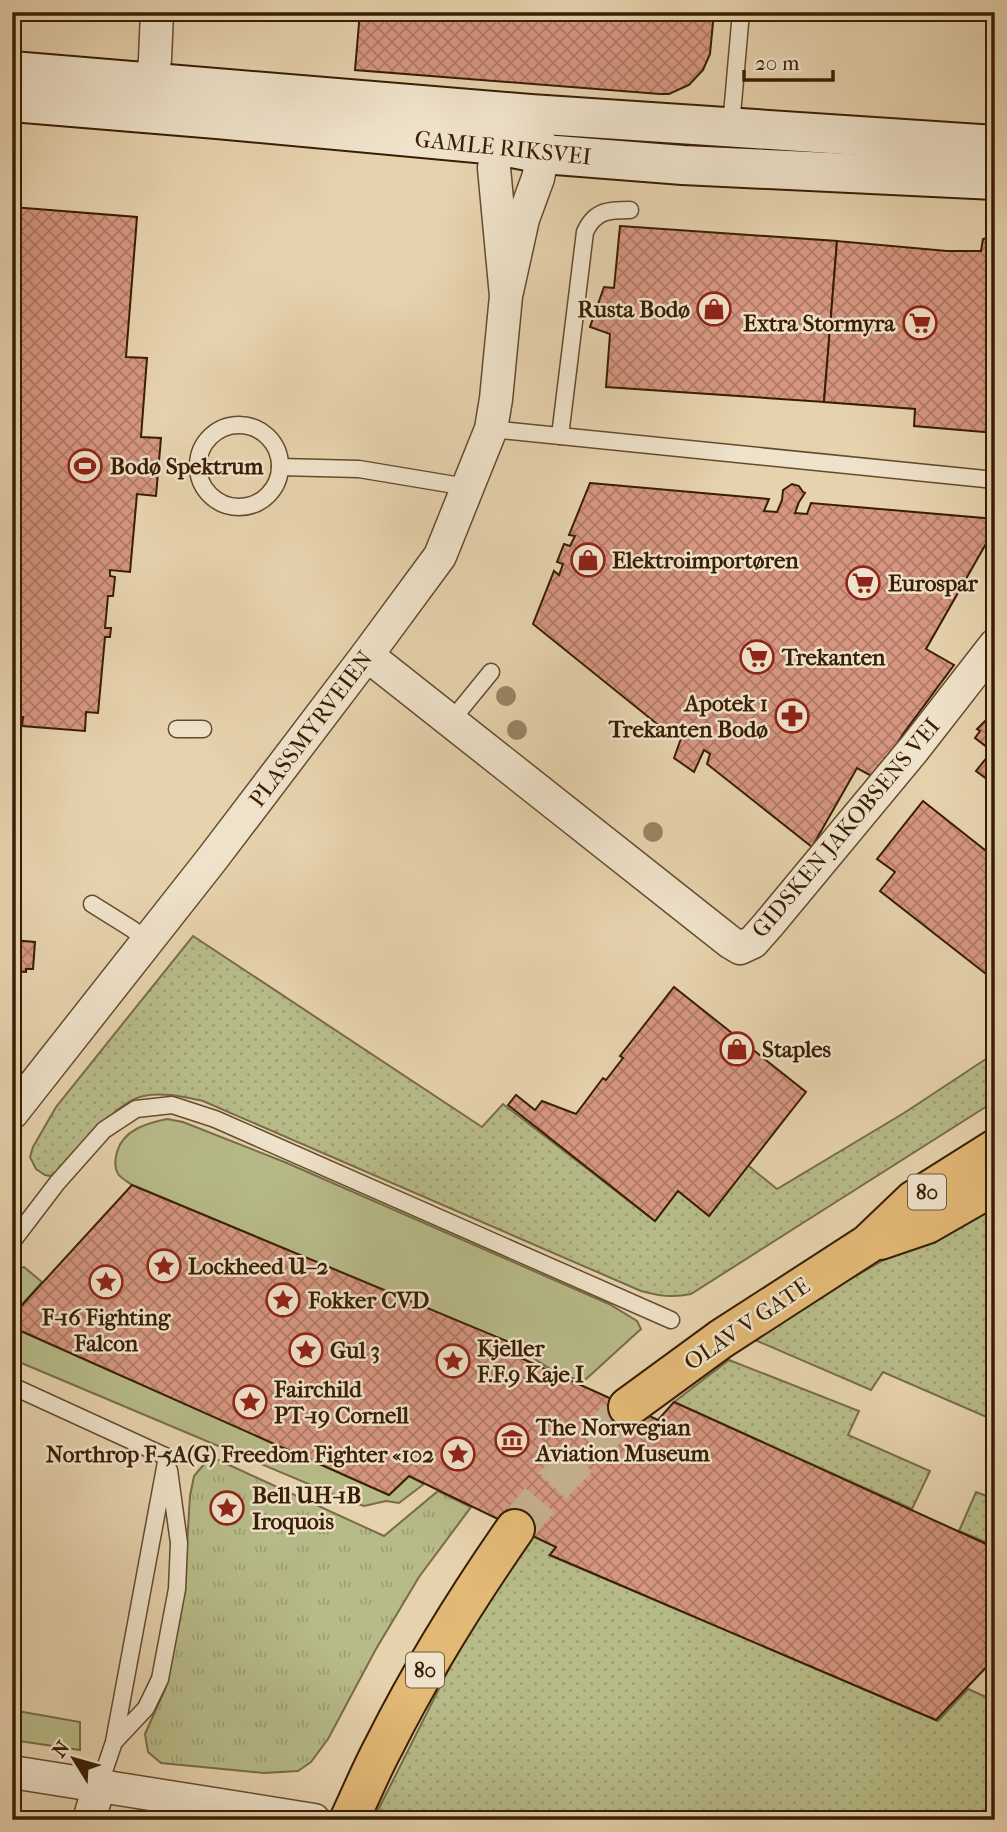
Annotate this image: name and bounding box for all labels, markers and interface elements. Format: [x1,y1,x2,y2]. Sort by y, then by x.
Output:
scale bar [744,38,834,82]
text: 20 m [755,51,800,75]
street label: GAMLE RIKSVEI [413,125,593,171]
shop icon: Rusta Bodø [695,290,733,328]
place label: Rusta Bodø [578,296,690,323]
supermarket icon: Extra Stormyra [901,304,939,342]
place label: Extra Stormyra [743,310,896,337]
sports icon: Bodø Spektrum [66,447,104,485]
place label: Bodø Spektrum [110,453,264,480]
shop icon: Elektroimportøren [569,541,607,579]
place label: Elektroimportøren [612,547,799,574]
supermarket icon: Eurospar [844,564,882,602]
place label: Eurospar [888,570,979,597]
supermarket icon: Trekanten [738,638,776,676]
place label: Trekanten [781,644,886,671]
street label: PLASSMYRVEIEN [244,646,378,812]
place label: Apotek 1 Trekanten Bodø [608,690,768,743]
pharmacy icon: Apotek 1 Trekanten Bodø [773,697,811,735]
street label: GIDSKEN JAKOBSENS VEI [746,713,946,943]
shop icon: Staples [718,1030,756,1068]
place label: Staples [762,1036,832,1063]
road number: 80 [908,1174,946,1210]
place icon: Lockheed U–2 [145,1247,183,1285]
place label: Lockheed U–2 [188,1253,328,1280]
place icon: F-16 Fighting Falcon [87,1263,125,1301]
street label: OLAV V GATE [679,1272,815,1376]
place icon: Fokker CVD [264,1281,302,1319]
place label: Fokker CVD [307,1287,429,1314]
place label: F-16 Fighting Falcon [41,1304,171,1357]
place icon: Gul 3 [287,1331,325,1369]
place label: Kjeller F.F.9 Kaje I [476,1335,584,1388]
place label: Gul 3 [330,1337,380,1364]
place icon: Kjeller F.F.9 Kaje I [434,1342,472,1380]
place label: Fairchild PT-19 Cornell [273,1376,410,1429]
place icon: Fairchild PT-19 Cornell [231,1383,269,1421]
place label: The Norwegian Aviation Museum [534,1414,711,1467]
museum icon: The Norwegian Aviation Museum [493,1421,531,1459]
place icon: Northrop F-5A(G) Freedom Fighter «102 [439,1435,477,1473]
place label: Northrop F-5A(G) Freedom Fighter «102 [46,1441,434,1468]
place label: Bell UH-1B Iroquois [252,1482,361,1535]
place icon: Bell UH-1B Iroquois [208,1489,246,1527]
road number: 80 [406,1652,444,1688]
north arrow [38,1724,108,1794]
text: N [48,1737,75,1762]

